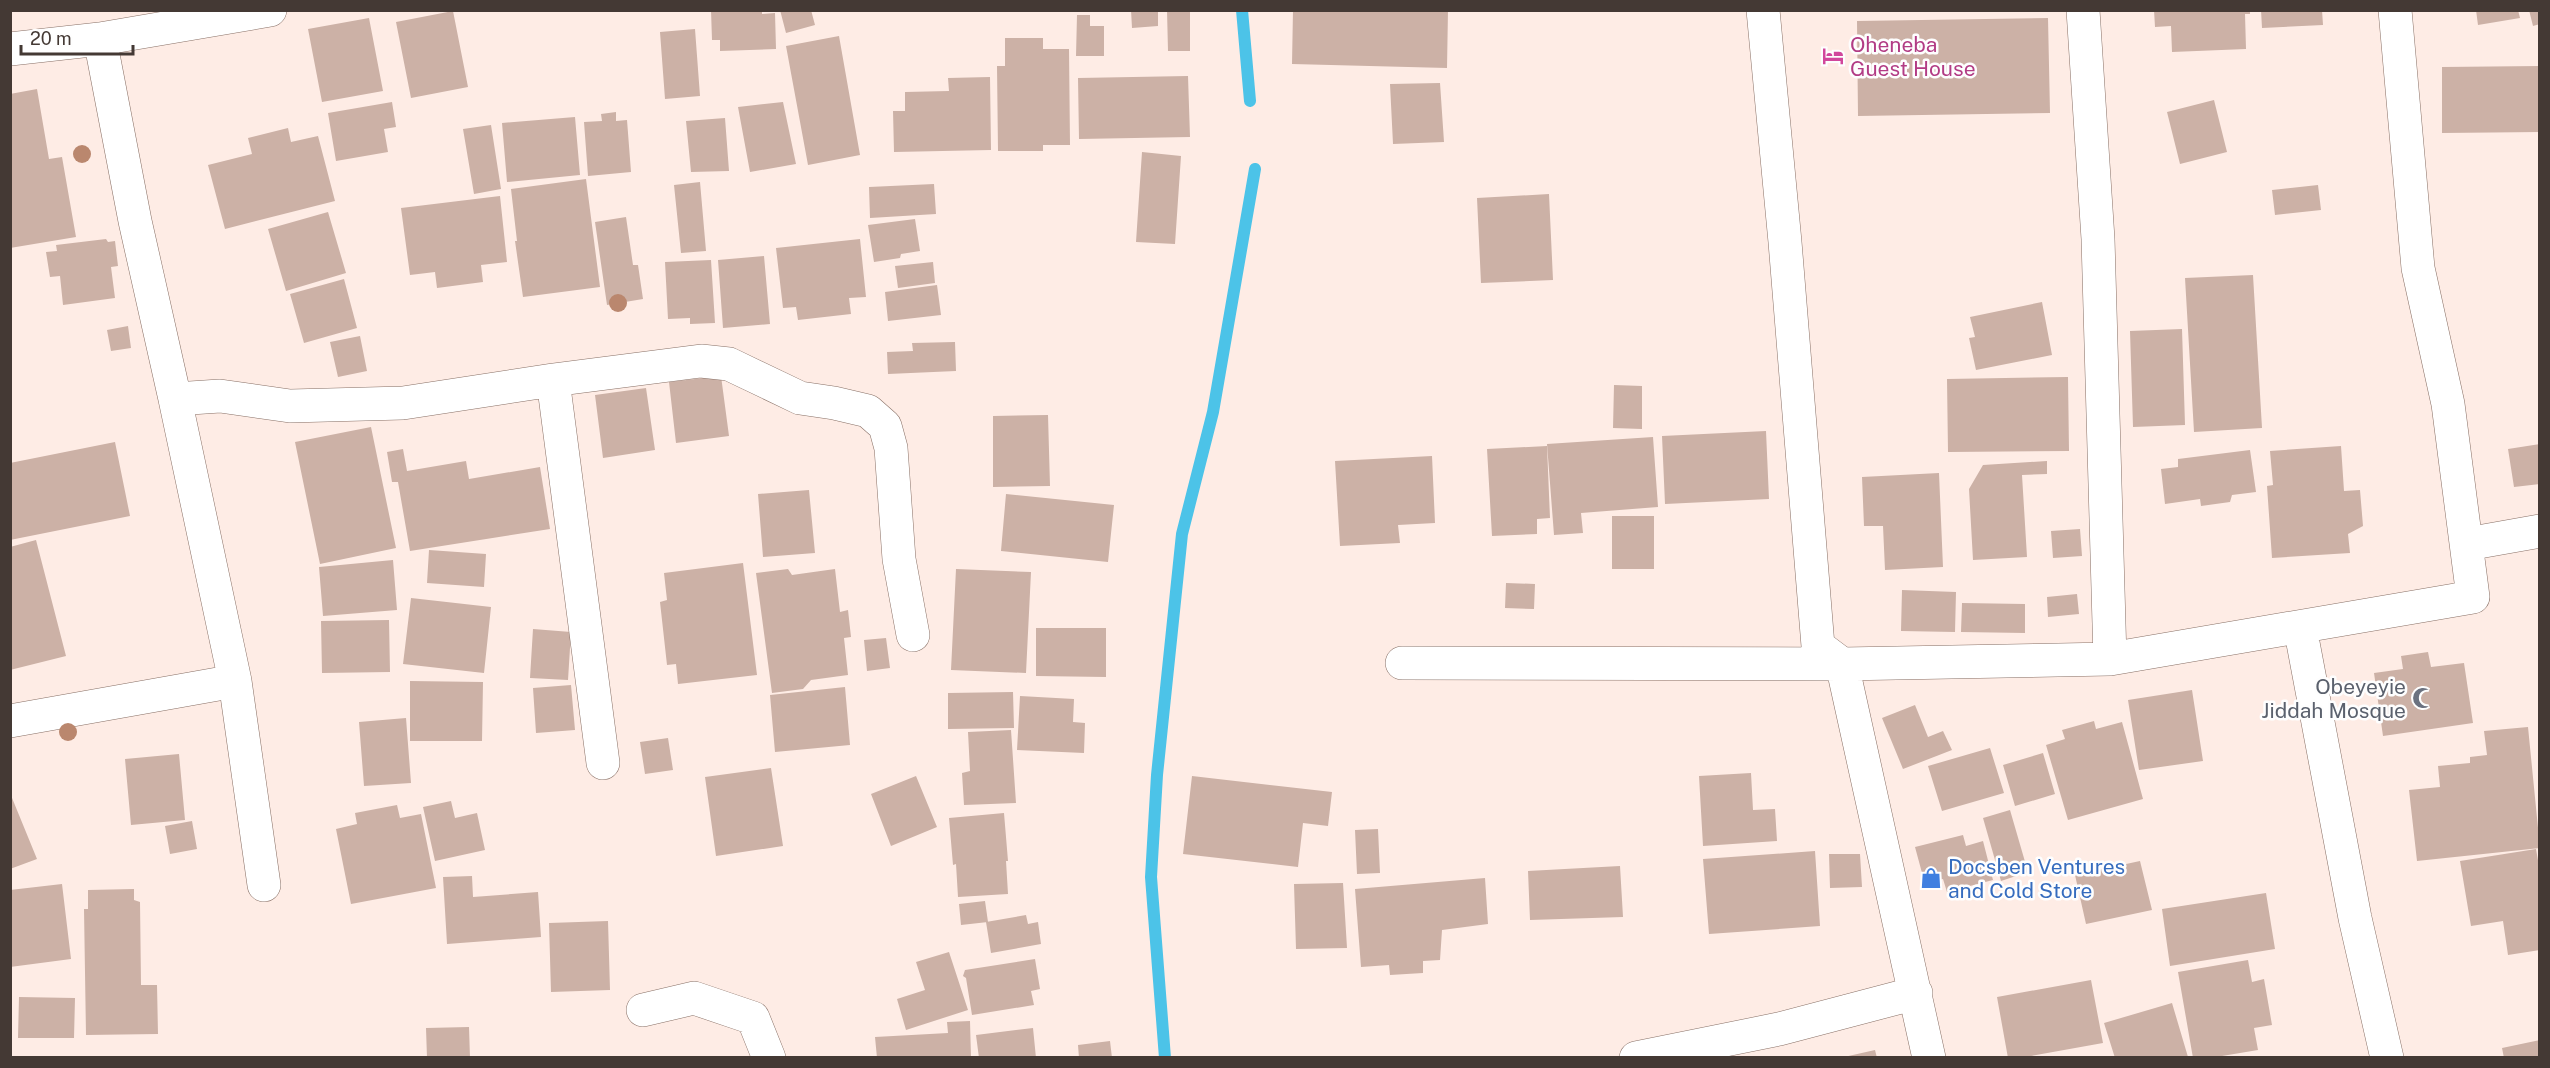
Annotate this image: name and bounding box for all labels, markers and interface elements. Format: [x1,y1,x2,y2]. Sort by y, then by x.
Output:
scale bar [21,18,134,56]
text: 20 m [30,28,72,49]
place label: Oheneba Guest House [1850,32,1976,81]
hotel icon: Oheneba Guest House [1821,44,1845,68]
place label: Obeyeyie Jiddah Mosque [2261,674,2406,723]
mosque icon: Obeyeyie Jiddah Mosque [2411,686,2435,710]
place label: Docsben Ventures and Cold Store [1948,854,2125,903]
shop icon: Docsben Ventures and Cold Store [1919,866,1943,890]

